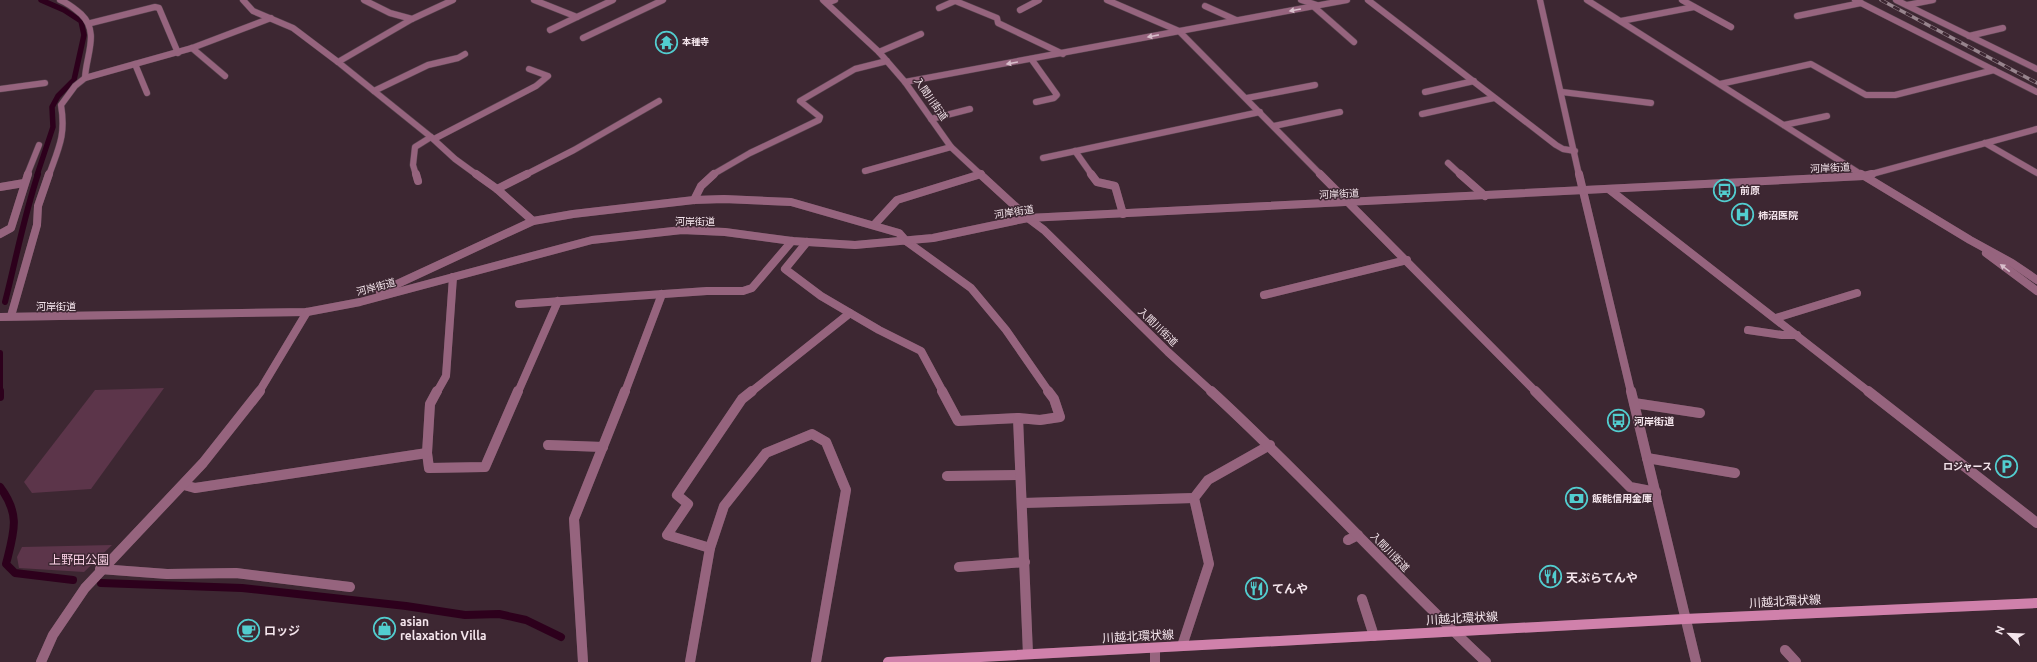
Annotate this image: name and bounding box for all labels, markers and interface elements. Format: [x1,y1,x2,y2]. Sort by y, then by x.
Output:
one-way arrow [1289,7,1301,13]
temple icon: 本種寺 [654,29,680,55]
one-way arrow [1147,33,1159,39]
place label: 本種寺 [682,37,709,47]
one-way arrow [1006,60,1018,66]
street label: 入間川街道 [912,75,950,123]
street label: 河岸街道 [1810,161,1850,175]
bus stop icon: 前原 [1712,177,1738,203]
place label: 前原 [1740,185,1760,196]
street label: 河岸街道 [1319,187,1359,201]
hospital icon: 柿沼医院 [1730,202,1756,228]
street label: 河岸街道 [993,203,1035,221]
place label: 柿沼医院 [1758,210,1798,221]
street label: 河岸街道 [675,216,715,227]
one-way arrow [2000,264,2011,272]
street label: 河岸街道 [355,277,397,297]
street label: 河岸街道 [36,301,76,312]
street label: 入間川街道 [1136,306,1180,348]
bus stop icon: 河岸街道 [1605,408,1631,434]
place label: 河岸街道 [1634,416,1675,427]
parking icon: ロジャース [1994,453,2020,479]
place label: ロジャース [1943,461,1992,472]
bank icon: 飯能信用金庫 [1563,485,1589,511]
place label: 飯能信用金庫 [1592,493,1652,504]
street label: 入間川街道 [1369,530,1411,574]
park label: 上野田公園 [49,553,109,566]
restaurant icon: 天ぷらてんや [1538,564,1564,590]
place label: 天ぷらてんや [1566,571,1638,584]
restaurant icon: てんや [1243,575,1269,601]
place label: てんや [1272,582,1308,595]
street label: 川越北環状線 [1749,593,1821,609]
street label: 川越北環状線 [1426,610,1498,626]
north arrow [1989,614,2029,654]
shop icon: asian relaxation Villa [372,615,398,641]
place label: asian relaxation Villa [400,615,487,642]
cafe icon: ロッジ [235,617,261,643]
place label: ロッジ [264,624,300,637]
text: N [1993,624,2007,636]
street label: 川越北環状線 [1102,628,1174,644]

